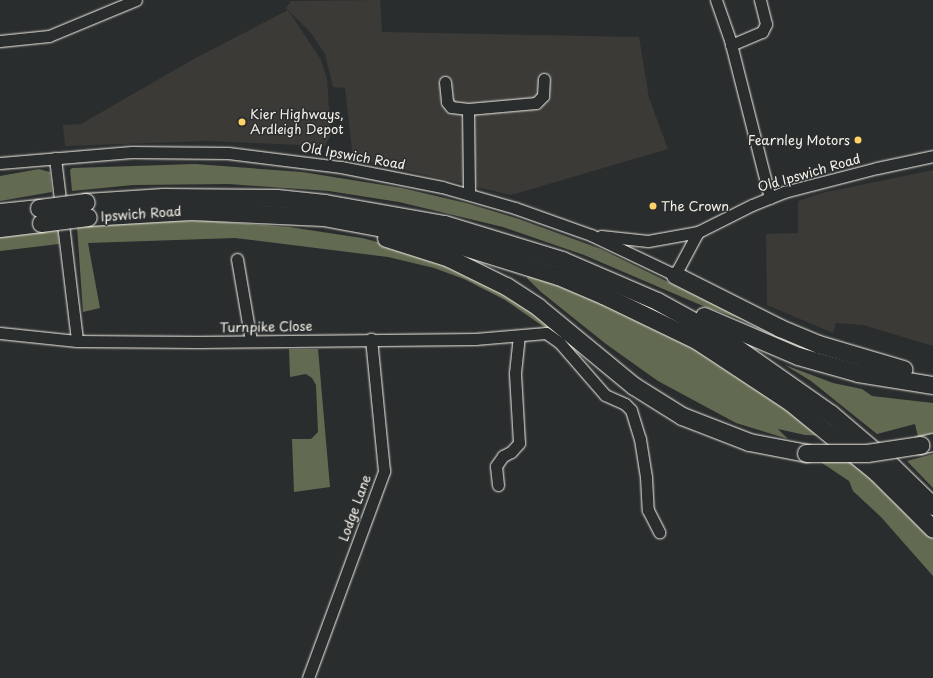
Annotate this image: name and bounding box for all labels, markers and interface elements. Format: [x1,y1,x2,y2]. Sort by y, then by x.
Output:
place label: Kier Highways, Ardleigh Depot [250,107,344,138]
marker: Kier Highways, Ardleigh Depot [237,117,247,127]
place label: Fearnley Motors [747,132,850,148]
marker: Fearnley Motors [853,135,863,145]
street label: Old Ipswich Road [299,139,407,173]
street label: Old Ipswich Road [755,151,863,195]
place label: The Crown [661,198,729,214]
marker: The Crown [648,201,658,211]
street label: Ipswich Road [100,203,182,225]
street label: Turnpike Close [219,318,313,336]
street label: Lodge Lane [336,472,374,544]

